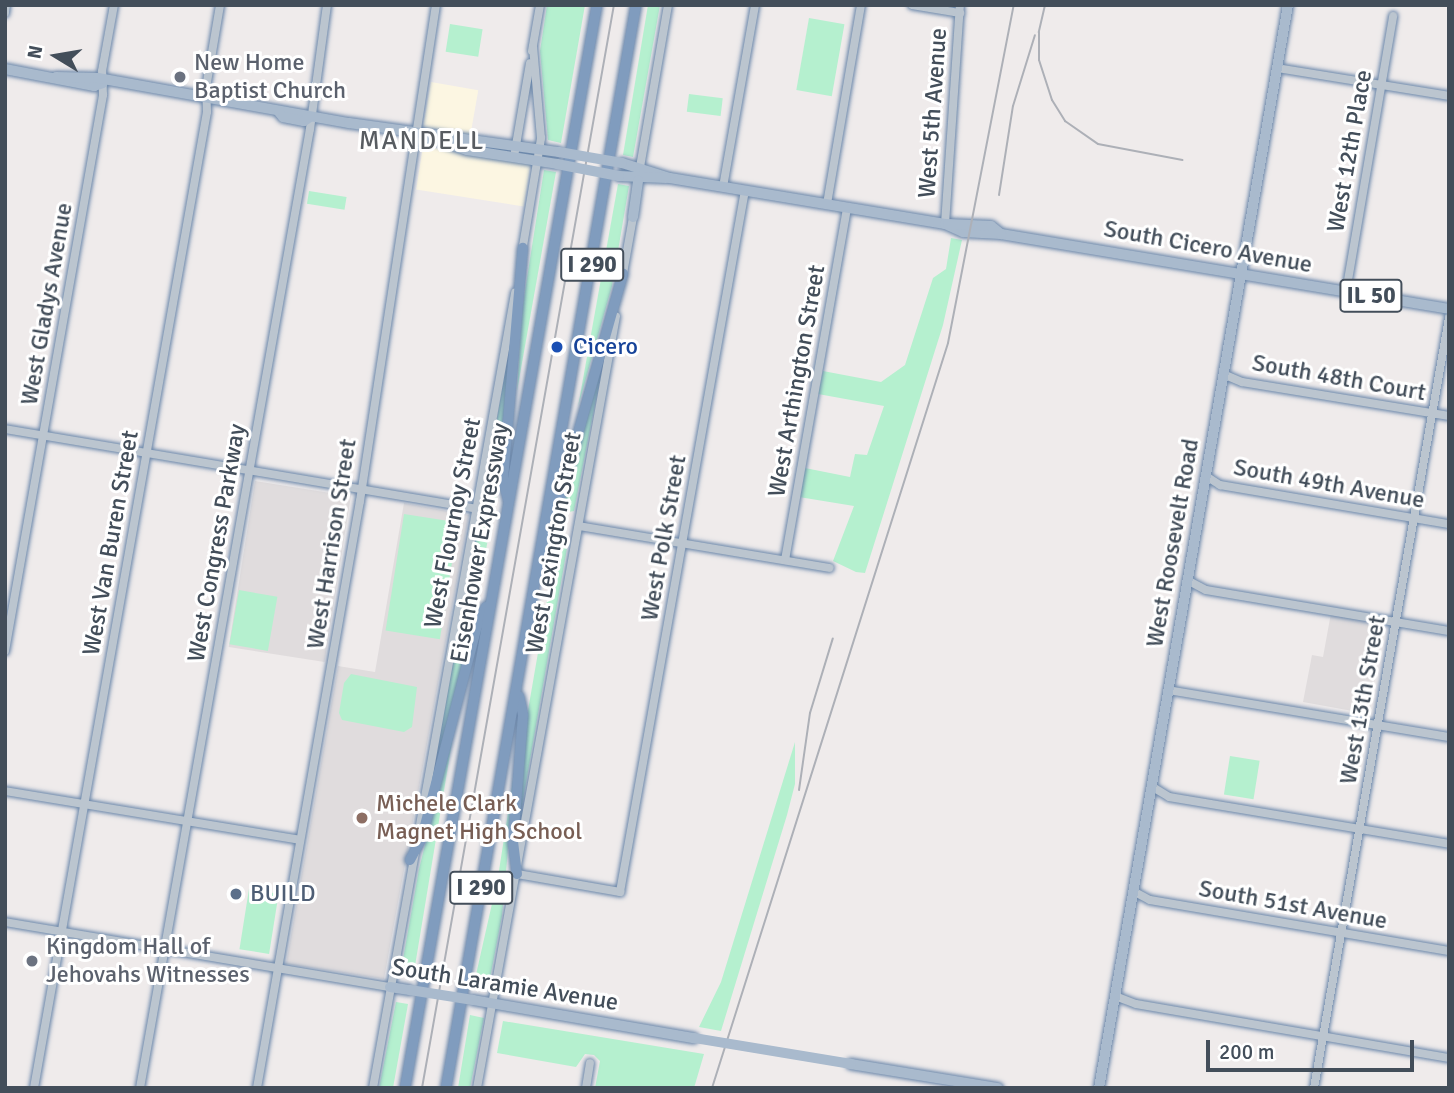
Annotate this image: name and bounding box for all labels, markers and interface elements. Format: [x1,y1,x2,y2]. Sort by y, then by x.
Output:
north arrow [21,21,91,91]
street label: West 5th Avenue [913,27,953,199]
text: N [22,43,48,61]
place label: New Home Baptist Church [194,49,346,105]
street label: West 12th Place [1322,68,1378,234]
marker: New Home Baptist Church [172,69,188,85]
district label: MANDELL [360,126,484,158]
street label: West Gladys Avenue [15,201,79,407]
street label: South Cicero Avenue [1102,214,1314,280]
road number: I 290 [559,246,625,284]
street label: West Arthington Street [762,263,832,499]
road number: IL 50 [1338,276,1404,316]
place label: Cicero [573,333,638,361]
marker: Cicero [547,337,567,357]
street label: South 48th Court [1250,349,1428,407]
street label: West Flournoy Street [418,415,488,631]
street label: Eisenhower Expressway [445,421,515,665]
street label: West Congress Parkway [182,422,252,664]
street label: West Van Buren Street [77,428,145,658]
street label: West Lexington Street [520,430,588,656]
street label: West Roosevelt Road [1140,436,1206,650]
street label: West Harrison Street [301,437,363,651]
street label: West Polk Street [635,453,693,623]
street label: South 49th Avenue [1231,453,1427,515]
street label: West 13th Street [1334,613,1392,787]
place label: Michele Clark Magnet High School [376,790,582,846]
marker: Michele Clark Magnet High School [354,810,370,826]
road number: I 290 [448,868,514,908]
street label: South 51st Avenue [1197,874,1389,936]
place label: BUILD [250,880,315,908]
marker: BUILD [228,886,244,902]
place label: Kingdom Hall of Jehovahs Witnesses [46,933,250,989]
marker: Kingdom Hall of Jehovahs Witnesses [24,953,40,969]
street label: South Laramie Avenue [390,953,620,1017]
scale bar [1209,1026,1417,1070]
text: 200 m [1219,1039,1274,1065]

